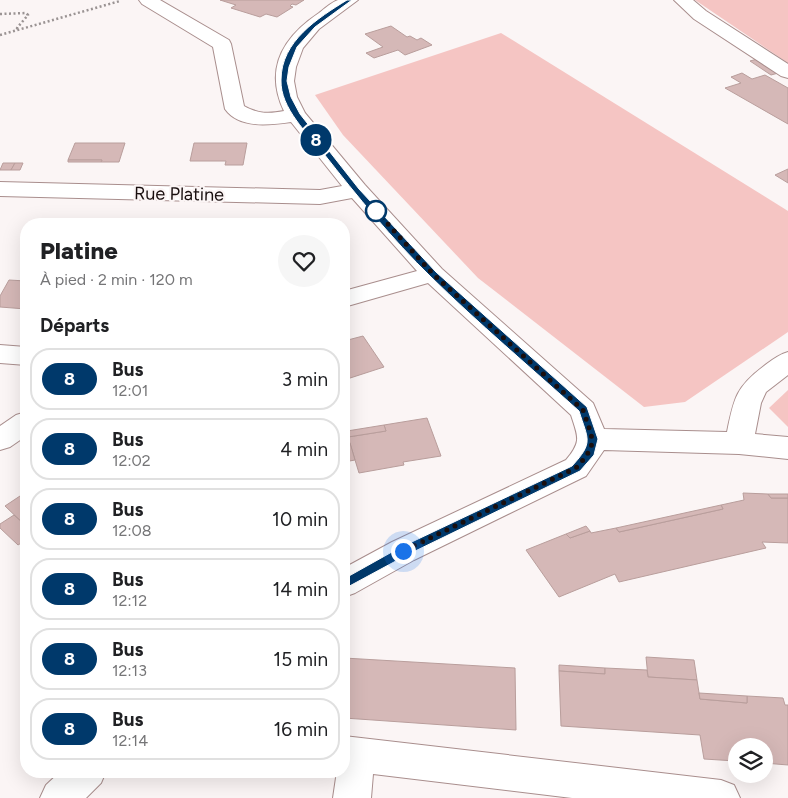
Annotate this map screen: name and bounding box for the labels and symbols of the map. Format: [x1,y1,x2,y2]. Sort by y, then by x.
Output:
line badge: 8 [300,124,332,156]
street label: Rue Platine [134,182,224,206]
unlabelled marker [365,200,387,222]
your location [391,539,416,564]

